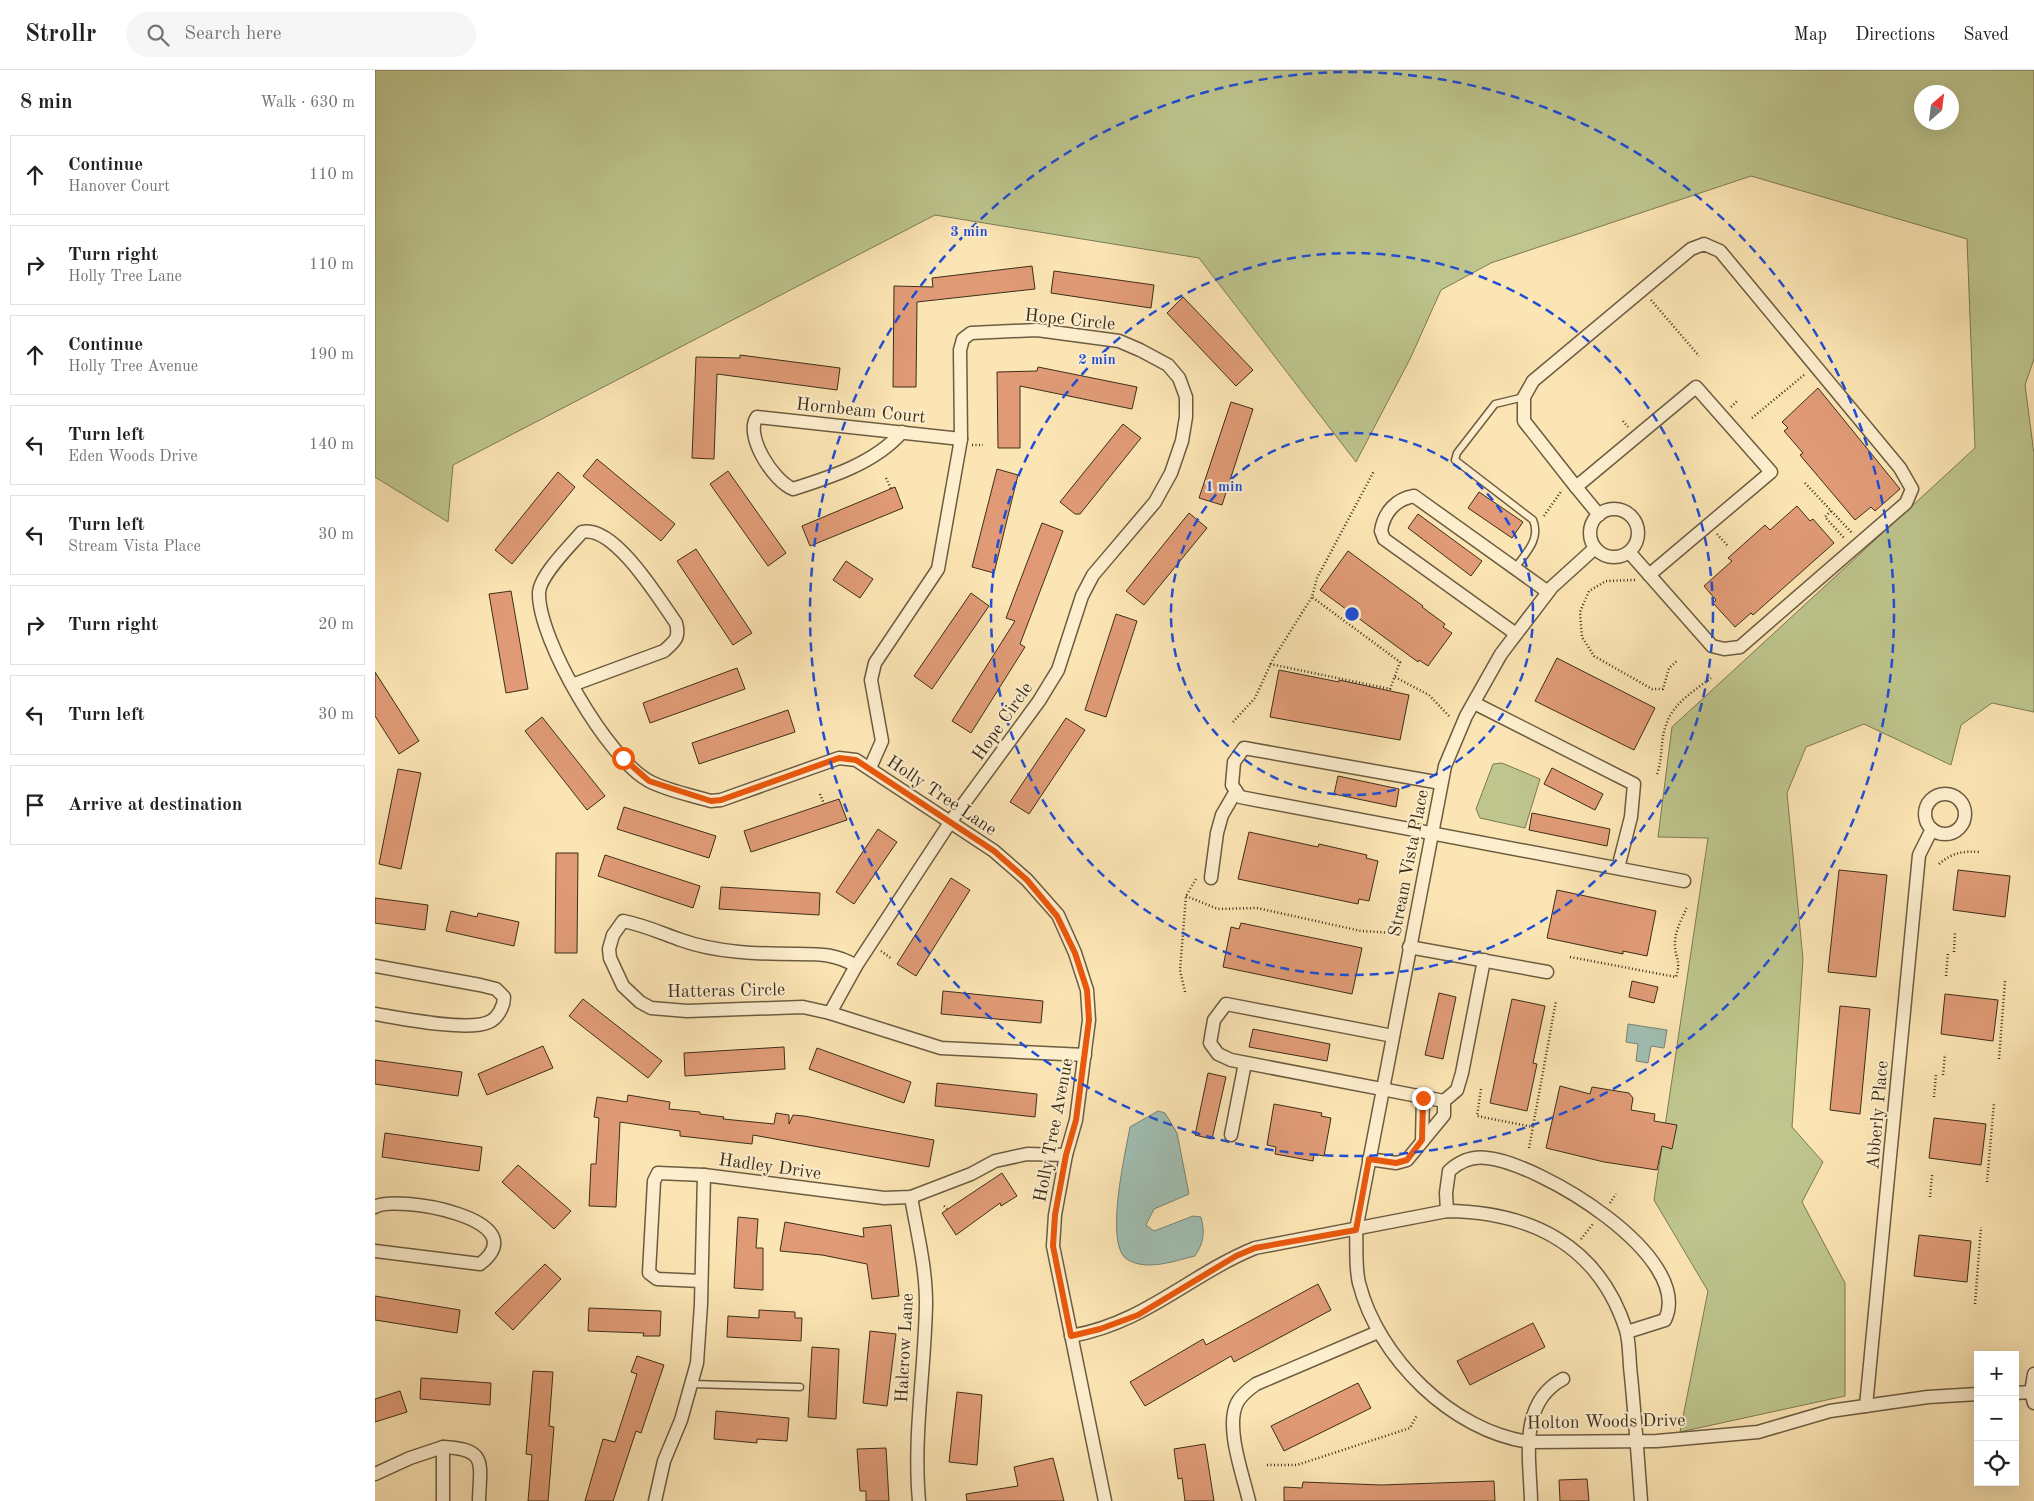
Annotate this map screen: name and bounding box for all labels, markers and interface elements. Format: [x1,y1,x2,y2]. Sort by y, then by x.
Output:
search box [126,12,476,57]
icon: search [144,21,172,49]
text: Strollr [25,23,96,47]
text: Search here [184,25,282,44]
text: Map [1794,26,1827,44]
text: Directions [1855,26,1935,44]
text: Saved [1963,26,2009,44]
north arrow [1914,85,1959,130]
text: 8 min [20,92,73,113]
text: Walk · 630 m [260,95,355,111]
text: Continue [68,156,143,175]
icon: ahead [21,161,49,189]
text: 110 m [309,167,354,183]
text: Hanover Court [68,179,170,195]
text: 3 min [950,225,988,240]
text: Turn right [68,246,158,265]
icon: right [21,251,49,279]
text: 110 m [309,257,354,273]
text: Holly Tree Lane [68,269,182,285]
street label: Hope Circle [1024,306,1116,334]
text: Continue [68,336,143,355]
icon: ahead [21,341,49,369]
text: 190 m [309,347,354,363]
text: 2 min [1078,353,1116,368]
text: Holly Tree Avenue [68,359,198,375]
street label: Hornbeam Court [795,395,927,427]
text: Turn left [68,426,145,445]
icon: left [21,431,49,459]
text: 140 m [309,437,354,453]
text: Eden Woods Drive [68,449,198,465]
text: 1 min [1205,480,1243,495]
text: Turn left [68,516,145,535]
icon: left [21,521,49,549]
text: 30 m [318,527,354,543]
text: Stream Vista Place [68,539,201,555]
centre of rings [1343,605,1361,623]
icon: right [21,611,49,639]
text: Turn right [68,616,158,635]
text: 20 m [318,617,354,633]
street label: Hope Circle [969,679,1036,764]
icon: left [21,701,49,729]
text: Turn left [68,706,145,725]
text: 30 m [318,707,354,723]
route start [612,747,635,770]
street label: Holly Tree Lane [883,753,1000,839]
street label: Stream Vista Place [1386,788,1432,938]
icon: arrive [21,791,49,819]
text: Arrive at destination [68,796,242,815]
street label: Hatteras Circle [667,981,785,1001]
street label: Holly Tree Avenue [1031,1057,1077,1204]
street label: Abberly Place [1864,1060,1892,1170]
route end [1412,1087,1435,1110]
street label: Hadley Drive [717,1151,822,1183]
street label: Halcrow Lane [893,1293,917,1403]
map controls [1974,1351,2019,1486]
button: + [1974,1351,2019,1396]
button: − [1974,1396,2019,1441]
street label: Holton Woods Drive [1526,1412,1686,1432]
button: locate [1974,1441,2019,1486]

